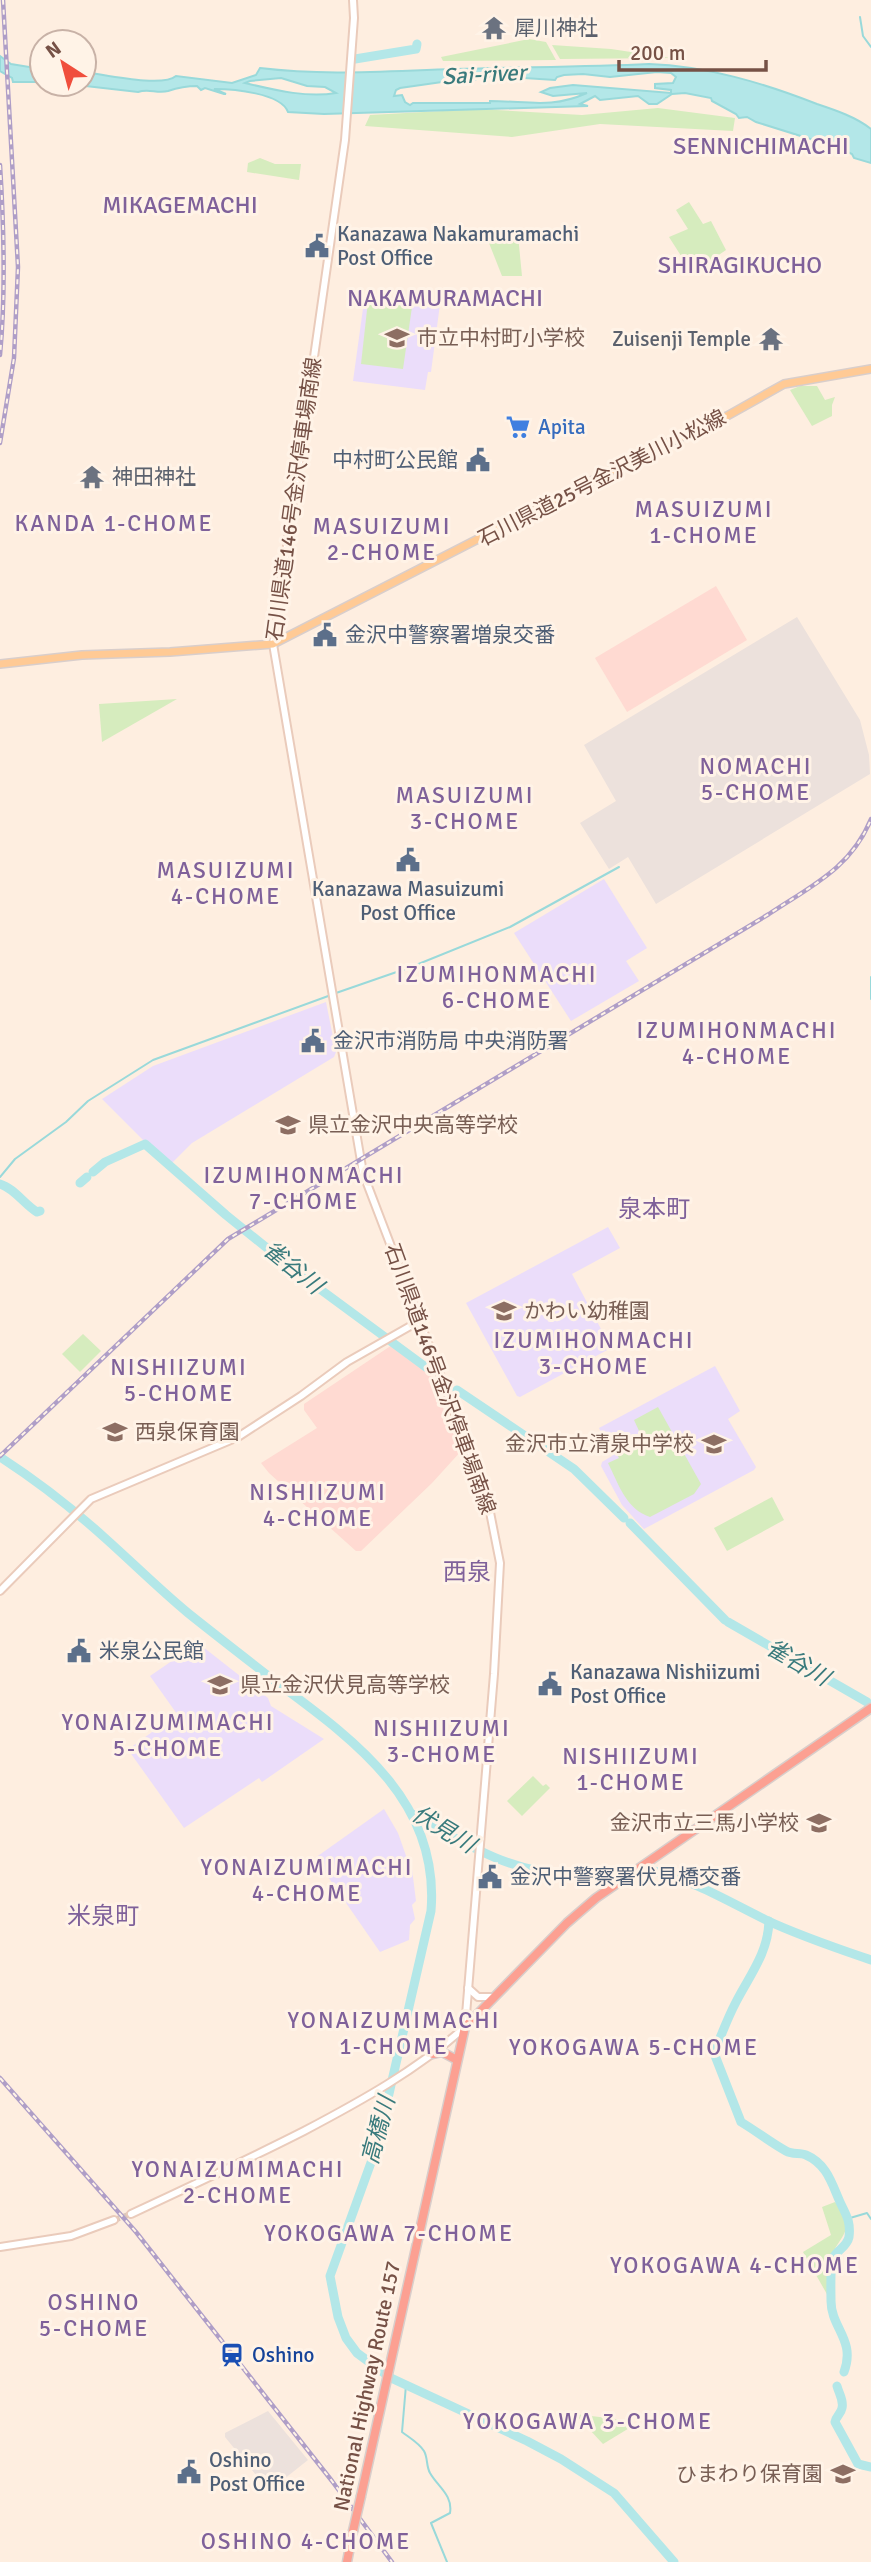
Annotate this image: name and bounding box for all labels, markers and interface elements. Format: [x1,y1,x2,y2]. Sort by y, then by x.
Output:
temple icon: 犀川神社 [480,14,508,42]
place label: 犀川神社 [514,15,598,41]
north arrow [28,28,98,98]
scale bar [619,28,766,72]
text: N [41,36,66,64]
text: 200 m [630,40,685,66]
water label: Sai-river [441,58,530,91]
district label: SENNICHIMACHI [673,131,849,161]
district label: MIKAGEMACHI [102,190,258,220]
place label: Kanazawa Nakamuramachi Post Office [337,221,579,271]
public building icon: Kanazawa Nakamuramachi Post Office [303,232,331,260]
district label: SHIRAGIKUCHO [658,250,822,280]
district label: NAKAMURAMACHI [347,283,543,313]
school or university icon: 市立中村町小学校 [383,324,411,352]
place label: 市立中村町小学校 [417,325,585,351]
temple icon: Zuisenji Temple [757,325,785,353]
place label: Zuisenji Temple [612,326,751,352]
street label: 石川県道146号金沢停車場南線 [261,356,327,642]
street label: 石川県道25号金沢美川小松線 [474,404,730,552]
supermarket icon: Apita [504,413,532,441]
place label: Apita [538,414,586,440]
public building icon: 中村町公民館 [464,446,492,474]
place label: 中村町公民館 [332,447,458,473]
temple icon: 神田神社 [78,463,106,491]
place label: 神田神社 [112,464,196,490]
district label: MASUIZUMI 1-CHOME [634,495,774,550]
district label: KANDA 1-CHOME [15,509,213,538]
district label: MASUIZUMI 2-CHOME [312,512,452,567]
public building icon: 金沢中警察署増泉交番 [311,621,339,649]
place label: 金沢中警察署増泉交番 [345,622,555,648]
district label: NOMACHI 5-CHOME [699,752,813,807]
district label: MASUIZUMI 3-CHOME [395,781,535,836]
public building icon: Kanazawa Masuizumi Post Office [394,846,422,874]
district label: MASUIZUMI 4-CHOME [156,856,296,911]
place label: Kanazawa Masuizumi Post Office [312,876,504,926]
district label: IZUMIHONMACHI 6-CHOME [396,960,598,1015]
district label: IZUMIHONMACHI 4-CHOME [636,1016,838,1071]
public building icon: 金沢市消防局 中央消防署 [299,1027,327,1055]
place label: 金沢市消防局 中央消防署 [333,1028,569,1054]
school or university icon: 県立金沢中央高等学校 [274,1111,302,1139]
place label: 県立金沢中央高等学校 [308,1112,518,1138]
district label: IZUMIHONMACHI 7-CHOME [203,1161,405,1216]
district label: 泉本町 [618,1194,690,1224]
water label: 雀谷川 [257,1234,331,1302]
street label: 石川県道146号金沢停車場南線 [379,1240,501,1518]
school or university icon: かわい幼稚園 [490,1297,518,1325]
place label: かわい幼稚園 [524,1298,650,1324]
district label: IZUMIHONMACHI 3-CHOME [493,1326,695,1381]
district label: NISHIIZUMI 5-CHOME [110,1353,248,1408]
school or university icon: 西泉保育園 [101,1418,129,1446]
place label: 西泉保育園 [135,1419,240,1445]
school or university icon: 金沢市立清泉中学校 [700,1430,728,1458]
place label: 金沢市立清泉中学校 [505,1431,694,1457]
district label: NISHIIZUMI 4-CHOME [249,1478,387,1533]
district label: 西泉 [443,1557,491,1587]
water label: 雀谷川 [761,1633,837,1694]
public building icon: 米泉公民館 [65,1637,93,1665]
place label: 米泉公民館 [99,1638,204,1664]
place label: Kanazawa Nishiizumi Post Office [570,1659,761,1709]
public building icon: Kanazawa Nishiizumi Post Office [536,1670,564,1698]
school or university icon: 県立金沢伏見高等学校 [206,1671,234,1699]
place label: 県立金沢伏見高等学校 [240,1672,450,1698]
district label: YONAIZUMIMACHI 5-CHOME [62,1708,274,1763]
district label: NISHIIZUMI 3-CHOME [373,1714,511,1769]
district label: NISHIIZUMI 1-CHOME [562,1742,700,1797]
water label: 伏見川 [407,1799,483,1861]
school or university icon: 金沢市立三馬小学校 [805,1809,833,1837]
place label: 金沢市立三馬小学校 [610,1810,799,1836]
district label: YONAIZUMIMACHI 4-CHOME [201,1853,413,1908]
public building icon: 金沢中警察署伏見橋交番 [476,1863,504,1891]
place label: 金沢中警察署伏見橋交番 [510,1864,741,1890]
district label: 米泉町 [67,1901,139,1931]
district label: YONAIZUMIMACHI 1-CHOME [288,2006,500,2061]
district label: YOKOGAWA 5-CHOME [509,2033,759,2062]
water label: 高橋川 [356,2090,402,2167]
district label: YONAIZUMIMACHI 2-CHOME [132,2155,344,2210]
district label: YOKOGAWA 7-CHOME [264,2219,514,2248]
district label: YOKOGAWA 4-CHOME [610,2251,860,2280]
street label: National Highway Route 157 [328,2259,406,2513]
district label: OSHINO 5-CHOME [39,2288,149,2343]
station icon: Oshino [218,2341,246,2369]
place label: Oshino [252,2342,315,2368]
district label: YOKOGAWA 3-CHOME [463,2407,713,2436]
place label: Oshino Post Office [209,2447,305,2497]
public building icon: Oshino Post Office [175,2458,203,2486]
school or university icon: ひまわり保育園 [829,2460,857,2488]
place label: ひまわり保育園 [676,2461,823,2487]
district label: OSHINO 4-CHOME [201,2527,411,2556]

